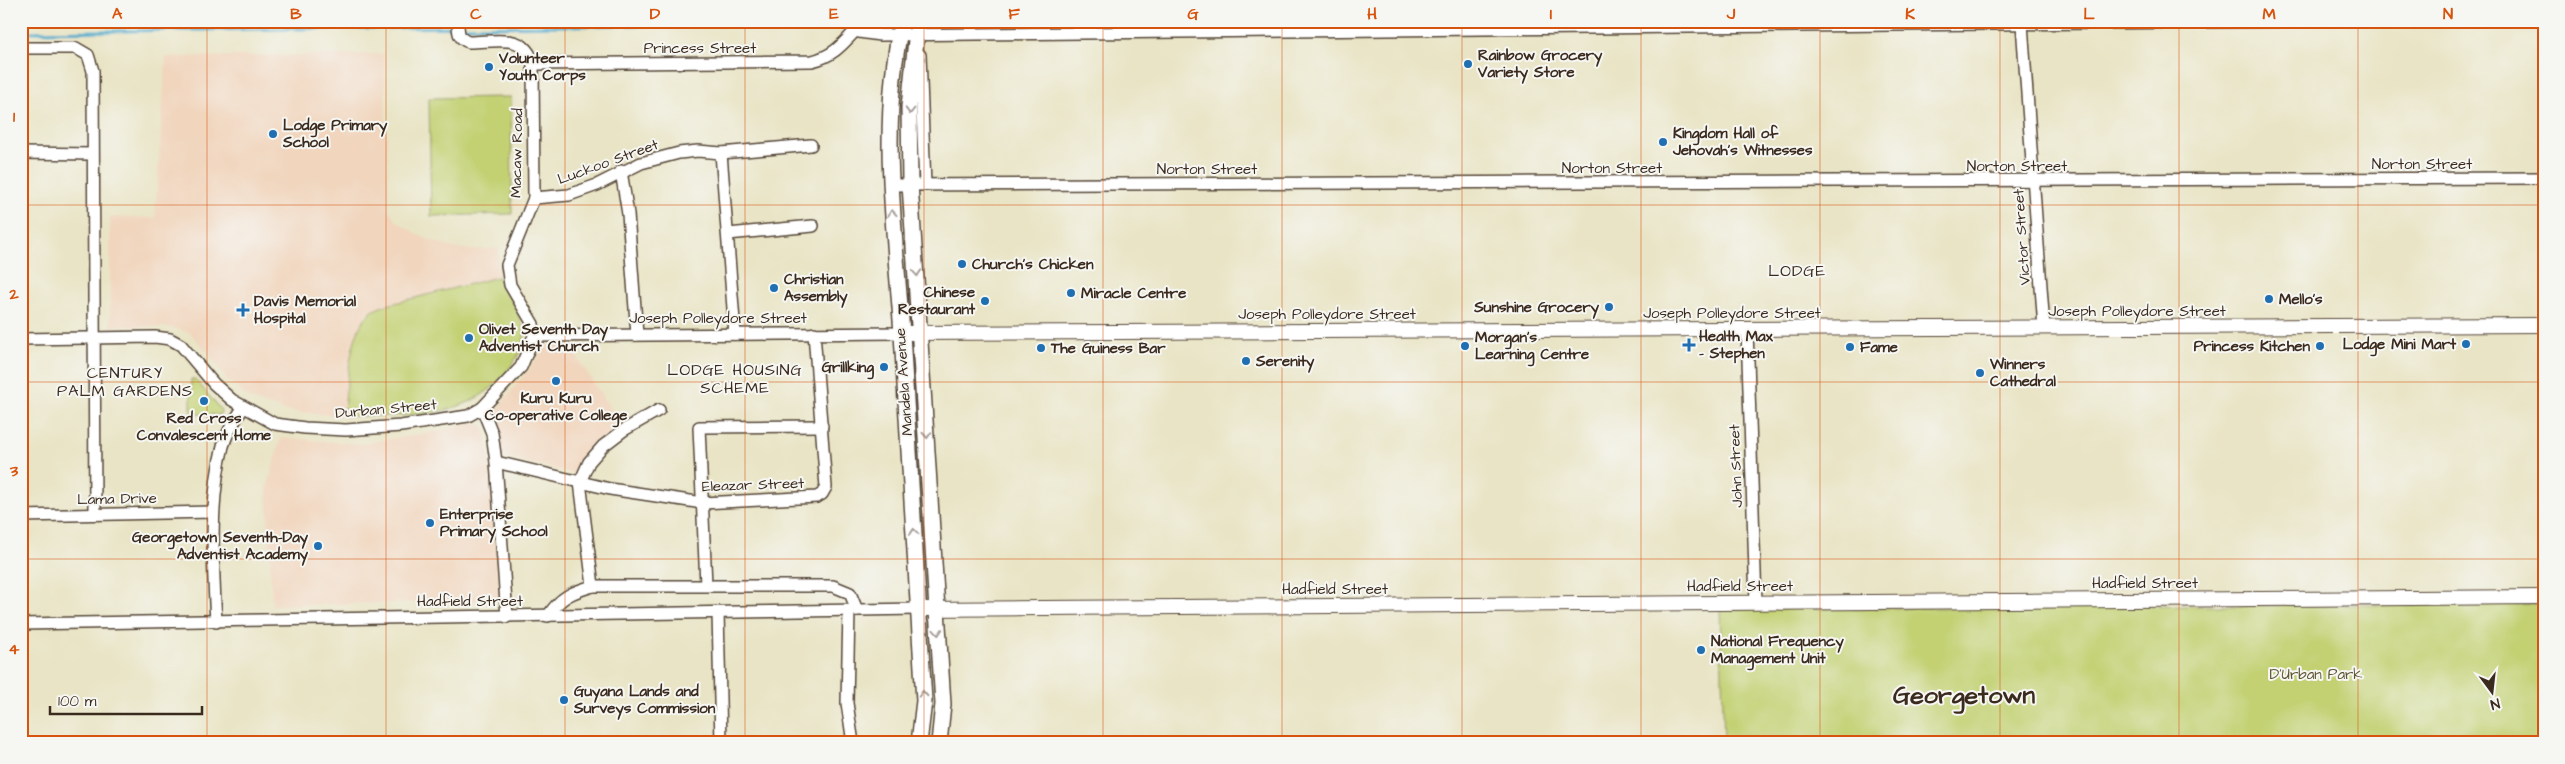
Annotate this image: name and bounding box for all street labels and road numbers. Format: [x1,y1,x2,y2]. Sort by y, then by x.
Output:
street label: Princess Street [644,38,756,59]
street label: Macaw Road [506,108,528,198]
street label: Luckoo Street [555,134,661,190]
street label: Norton Street [2372,154,2472,175]
street label: Norton Street [1967,156,2067,177]
street label: Norton Street [1562,158,1662,179]
street label: Norton Street [1157,159,1257,180]
street label: Victor Street [2008,188,2036,286]
street label: Joseph Polleydore Street [2048,301,2226,323]
street label: Joseph Polleydore Street [1643,303,1821,325]
street label: Joseph Polleydore Street [1238,304,1416,326]
street label: Joseph Polleydore Street [629,308,807,330]
street label: Mandela Avenue [890,327,918,437]
street label: Durban Street [335,394,437,424]
street label: John Street [1724,424,1748,508]
street label: Eleazar Street [701,473,805,497]
street label: Lama Drive [77,488,157,510]
street label: Hadfield Street [2092,573,2198,594]
street label: Hadfield Street [1687,576,1793,597]
street label: Hadfield Street [1282,579,1388,600]
street label: Hadfield Street [417,591,523,612]

